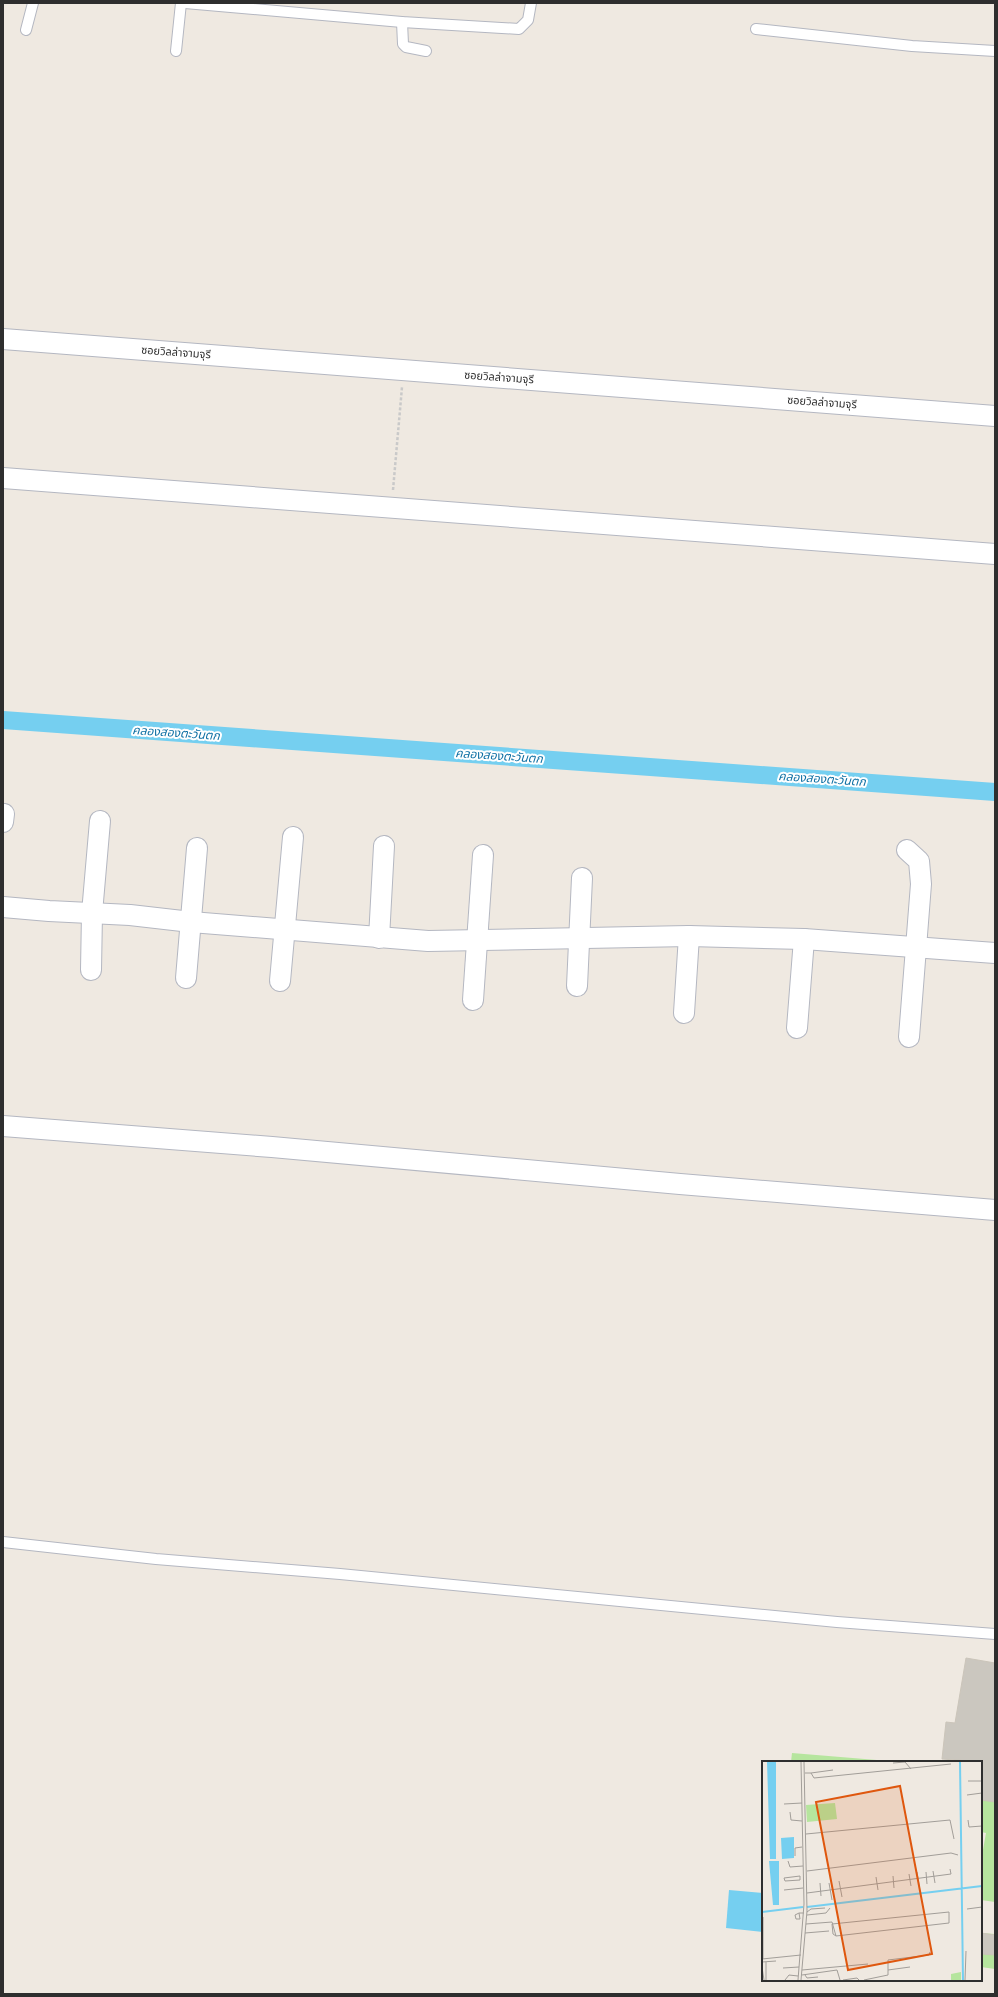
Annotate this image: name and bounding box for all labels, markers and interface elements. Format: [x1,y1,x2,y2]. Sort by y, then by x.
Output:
street label: ซอยวิลล่าจามจุรี [141,343,212,361]
street label: ซอยวิลล่าจามจุรี [464,368,535,386]
street label: ซอยวิลล่าจามจุรี [787,393,858,411]
water label: คลองสองตะวันตก [132,722,221,744]
water label: คลองสองตะวันตก [455,745,544,767]
water label: คลองสองตะวันตก [778,768,867,790]
inset map [762,1761,982,1981]

